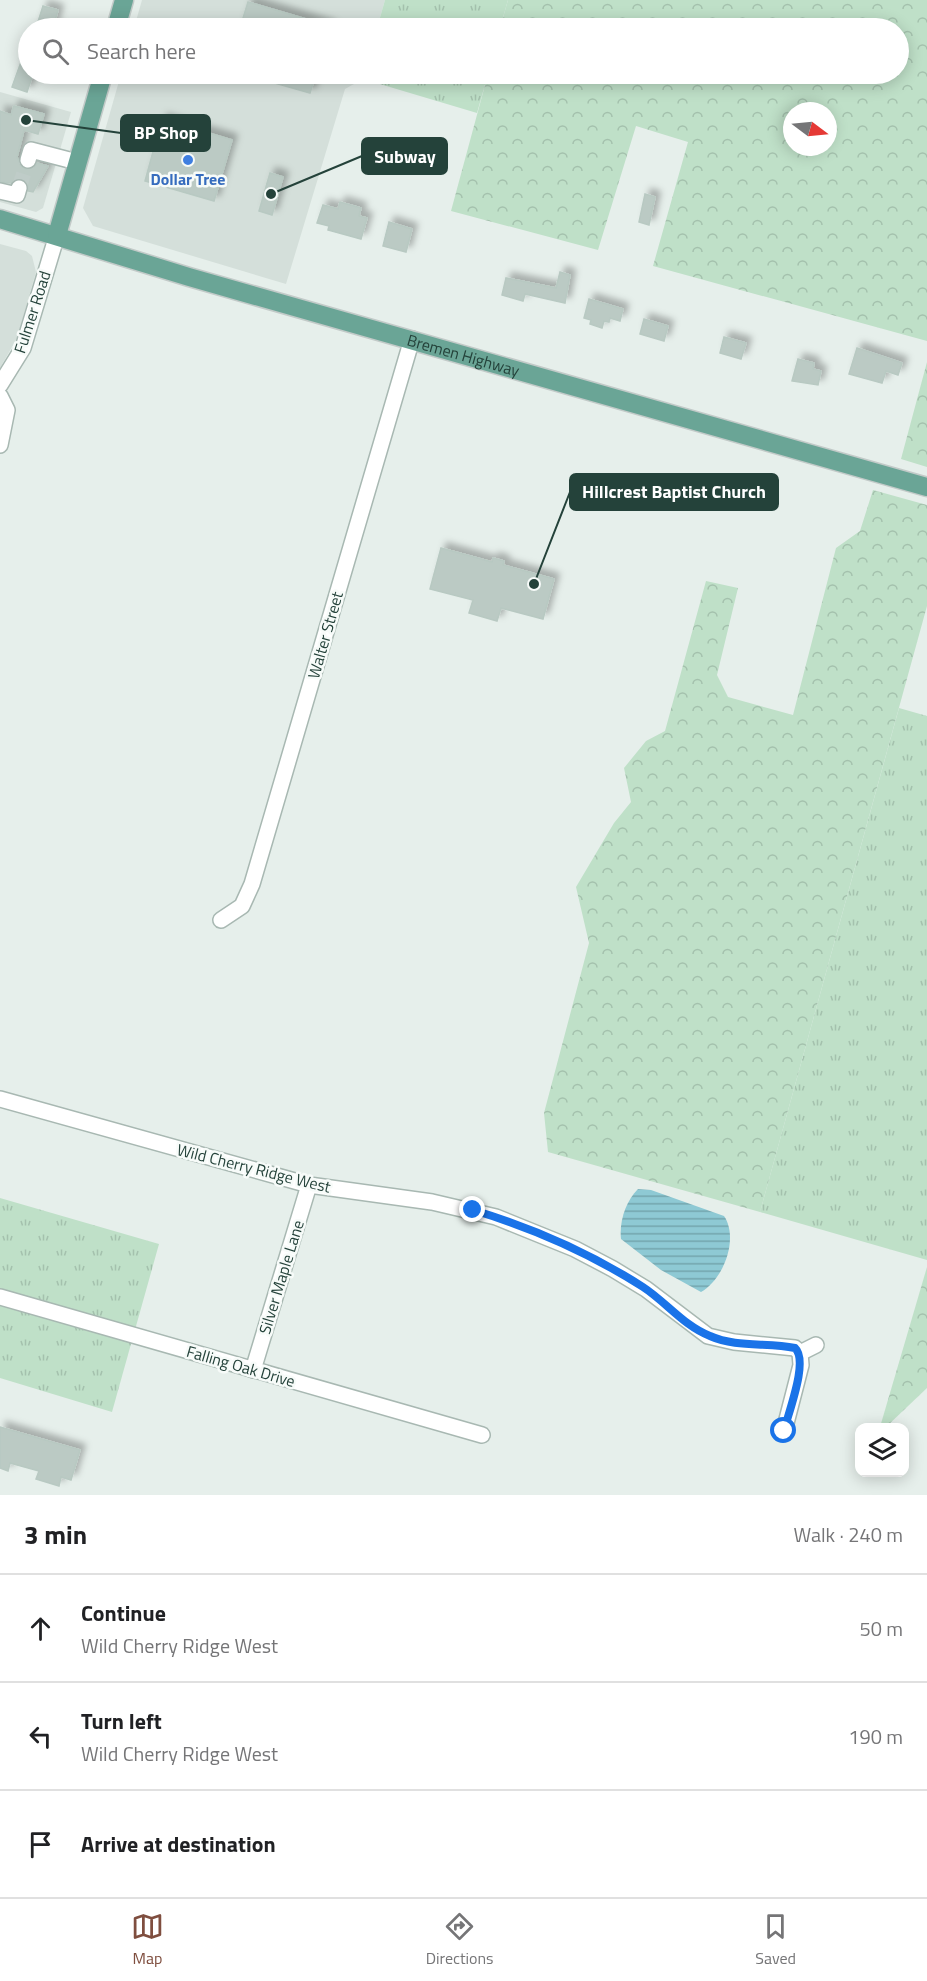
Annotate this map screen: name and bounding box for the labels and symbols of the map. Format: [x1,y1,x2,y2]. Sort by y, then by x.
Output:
north arrow [783,102,837,156]
callout: BP Shop [121,115,210,151]
text: BP Shop [134,119,199,146]
callout: Subway [362,138,447,174]
text: Subway [374,143,436,170]
marker: Dollar Tree [181,153,195,167]
place label: Dollar Tree [151,167,225,191]
street label: Fulmer Road [7,268,57,356]
street label: Bremen Highway [404,328,523,383]
callout: Hillcrest Baptist Church [570,474,778,510]
text: Hillcrest Baptist Church [582,478,766,505]
street label: Walter Street [301,588,349,681]
street label: Wild Cherry Ridge West [175,1137,334,1199]
route end [459,1196,485,1222]
street label: Silver Maple Lane [252,1217,310,1337]
street label: Falling Oak Drive [184,1339,298,1393]
route start [770,1417,796,1443]

